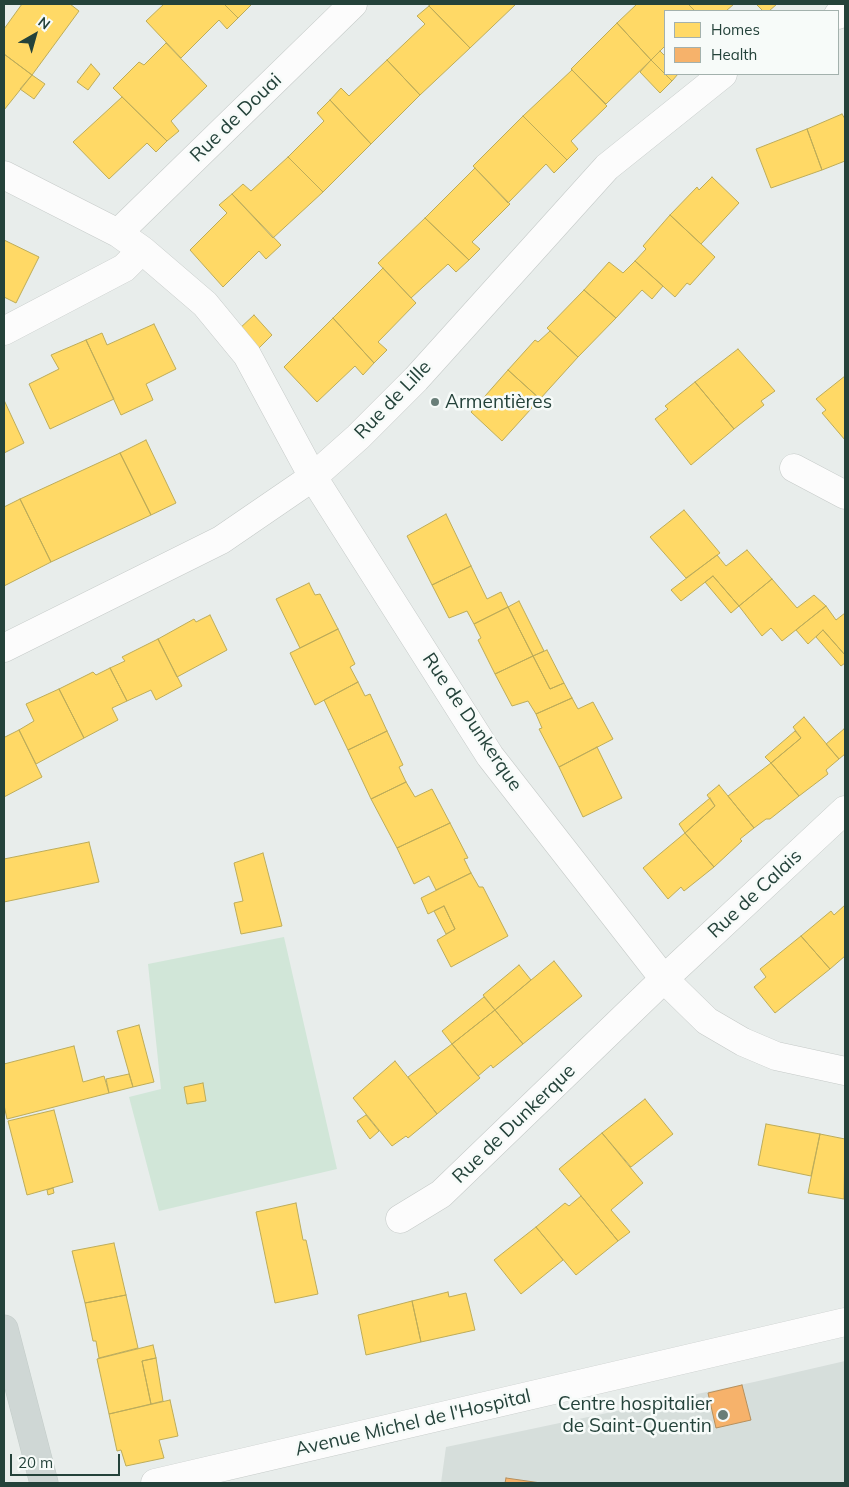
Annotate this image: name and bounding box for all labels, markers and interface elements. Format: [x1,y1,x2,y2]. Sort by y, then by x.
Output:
north arrow [10,10,60,60]
legend [664,10,839,75]
text: N [35,13,54,34]
text: Homes [711,20,760,39]
text: Health [711,45,757,64]
street label: Rue de Douai [186,69,286,167]
street label: Rue de Lille [350,356,436,444]
place label: Armentières [445,391,552,413]
marker: Armentières [429,396,441,408]
street label: Rue de Dunkerque [417,649,527,795]
street label: Rue de Calais [703,845,807,943]
street label: Rue de Dunkerque [448,1060,580,1188]
street label: Avenue Michel de l'Hospital [293,1385,533,1461]
place label: Centre hospitalier de Saint-Quentin [558,1393,712,1437]
marker: Centre hospitalier de Saint-Quentin [716,1408,730,1422]
scale bar [12,1444,122,1476]
text: 20 m [18,1453,53,1472]

